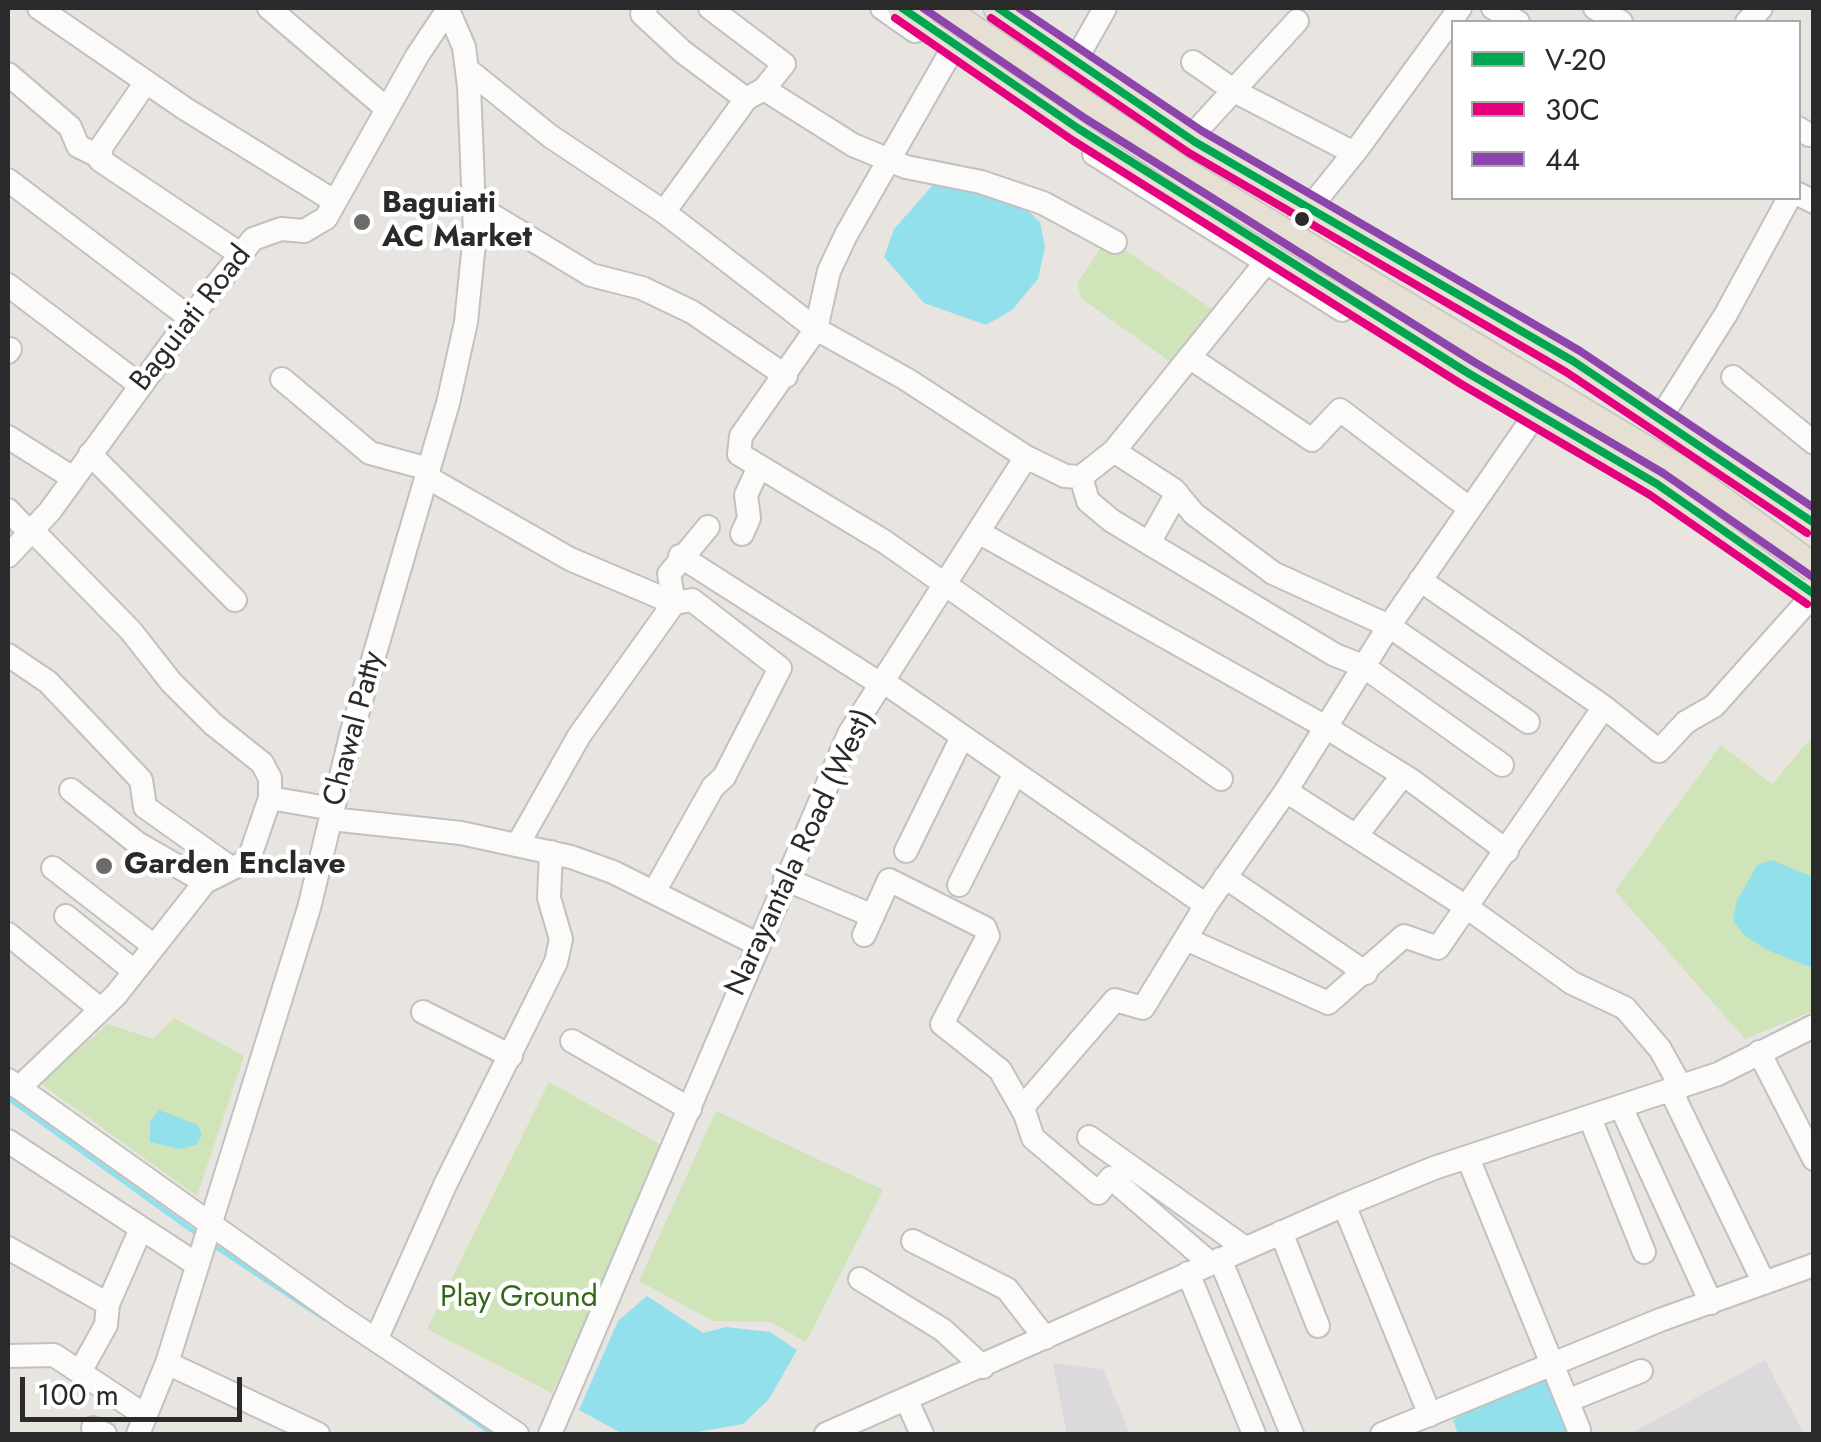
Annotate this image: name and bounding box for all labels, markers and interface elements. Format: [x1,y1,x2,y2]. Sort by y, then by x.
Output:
legend [1451,20,1801,200]
text: V-20 [1545,38,1606,81]
text: 30C [1545,88,1600,131]
text: 44 [1545,138,1580,181]
place label: Baguiati AC Market [382,187,532,258]
unlabelled marker [1292,209,1312,229]
marker: Baguiati AC Market [351,211,373,233]
street label: Baguiati Road [124,239,260,399]
street label: Chawal Patty [317,648,393,810]
street label: Narayantala Road (West) [719,704,883,1002]
place label: Garden Enclave [124,848,346,884]
marker: Garden Enclave [93,855,115,877]
park label: Play Ground [440,1281,598,1317]
scale bar [25,1357,248,1419]
text: 100 m [37,1373,119,1416]

